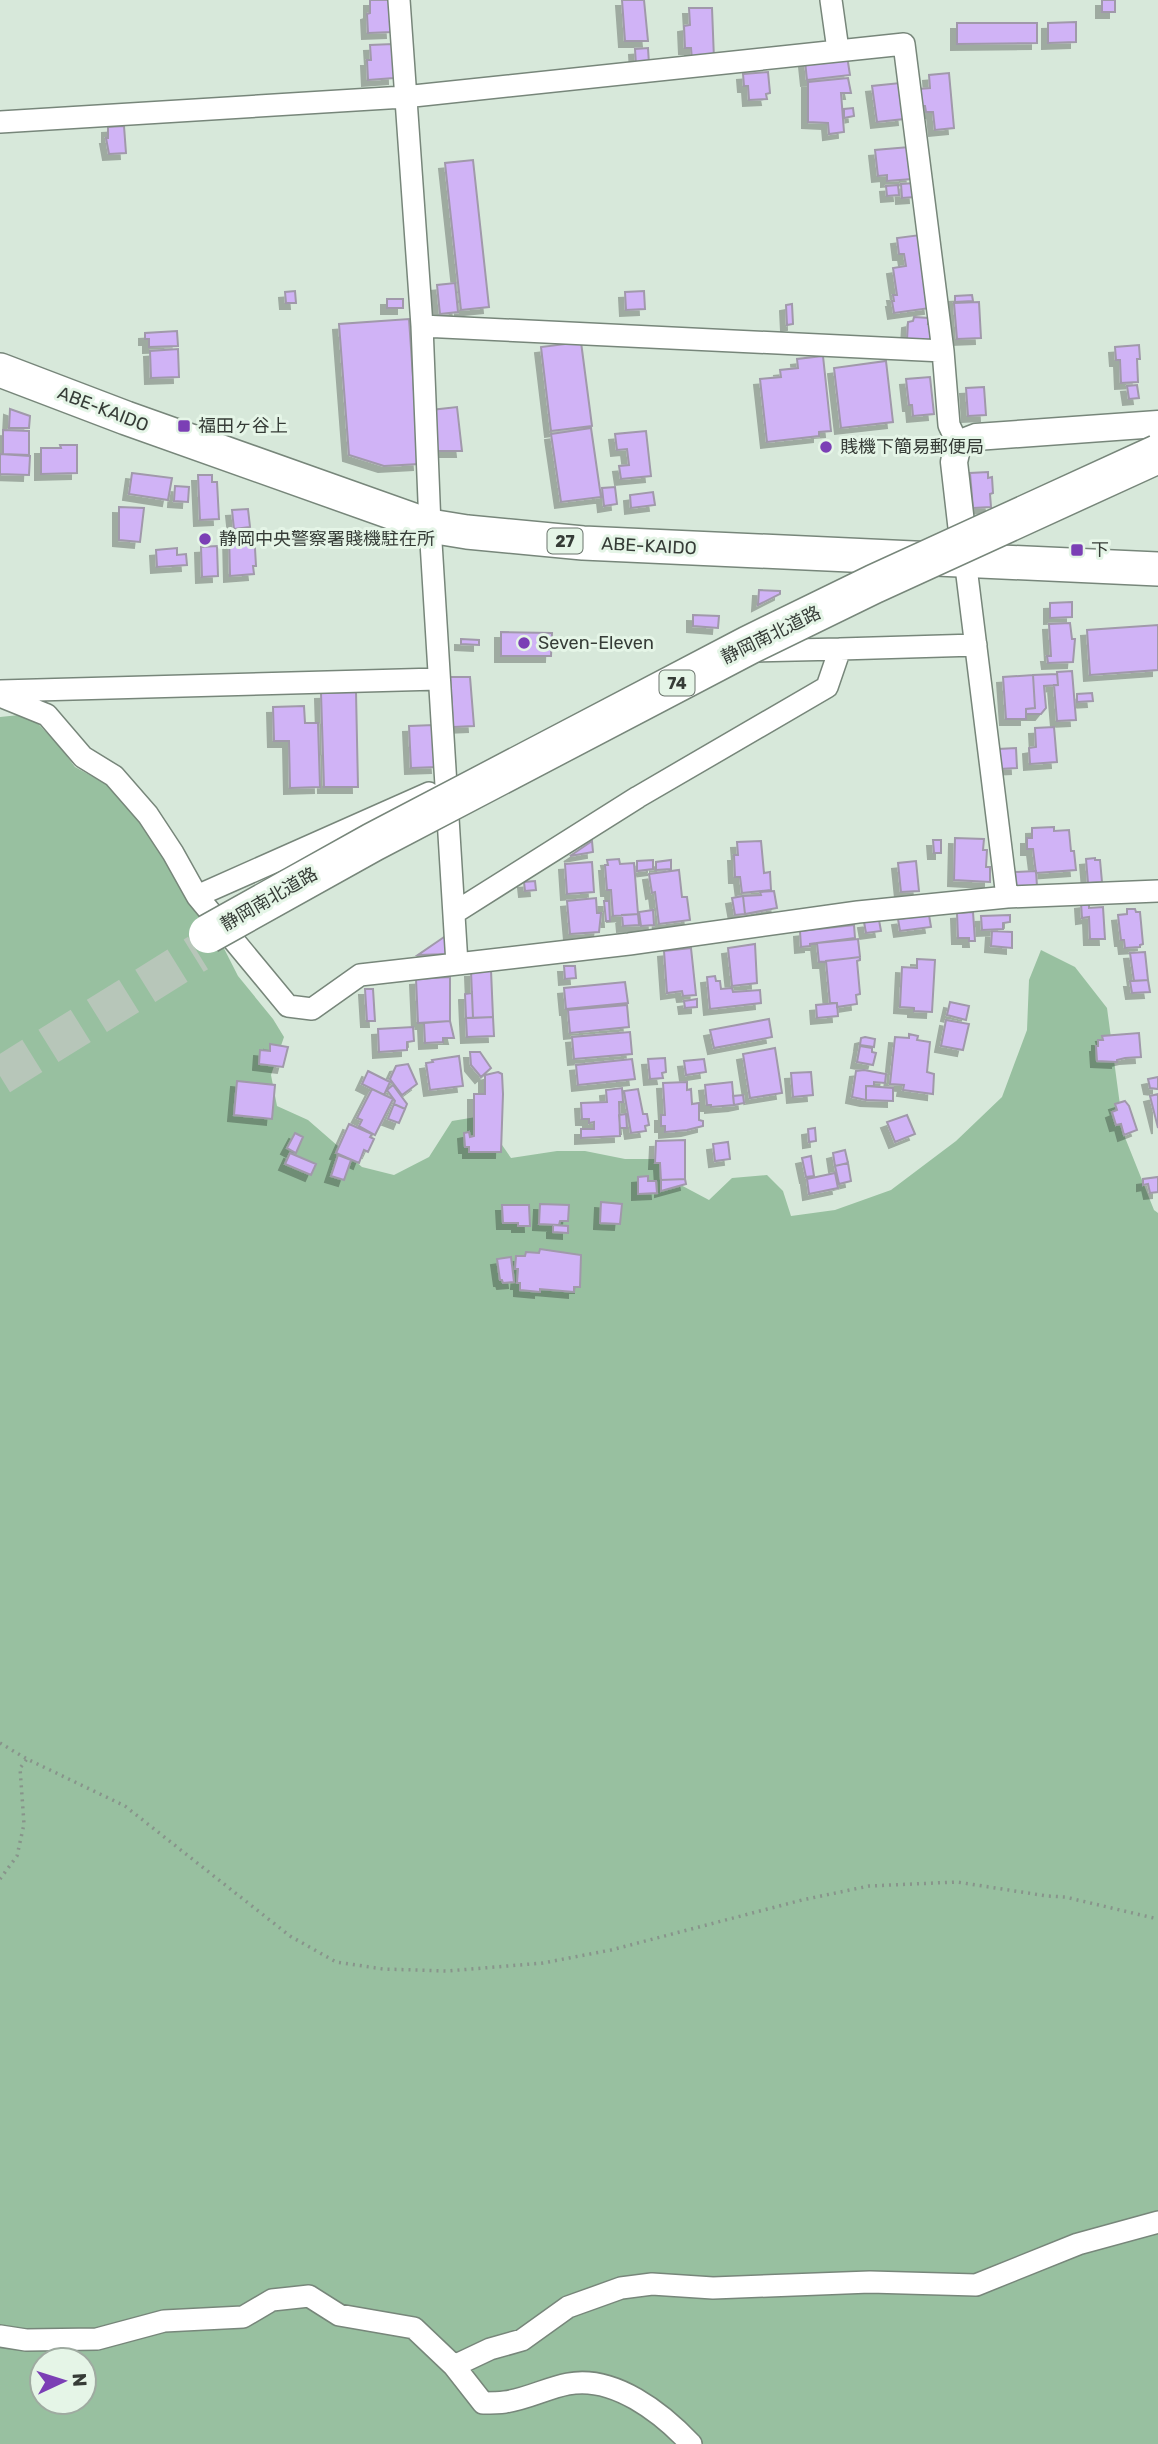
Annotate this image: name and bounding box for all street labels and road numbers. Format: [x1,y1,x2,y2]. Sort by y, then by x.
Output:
street label: ABE-KAIDO [54,382,152,436]
road number: 27 [548,528,582,554]
street label: ABE-KAIDO [601,533,697,559]
street label: 静岡南北道路 [718,601,824,669]
road number: 74 [660,670,694,696]
street label: 静岡南北道路 [217,862,321,936]

